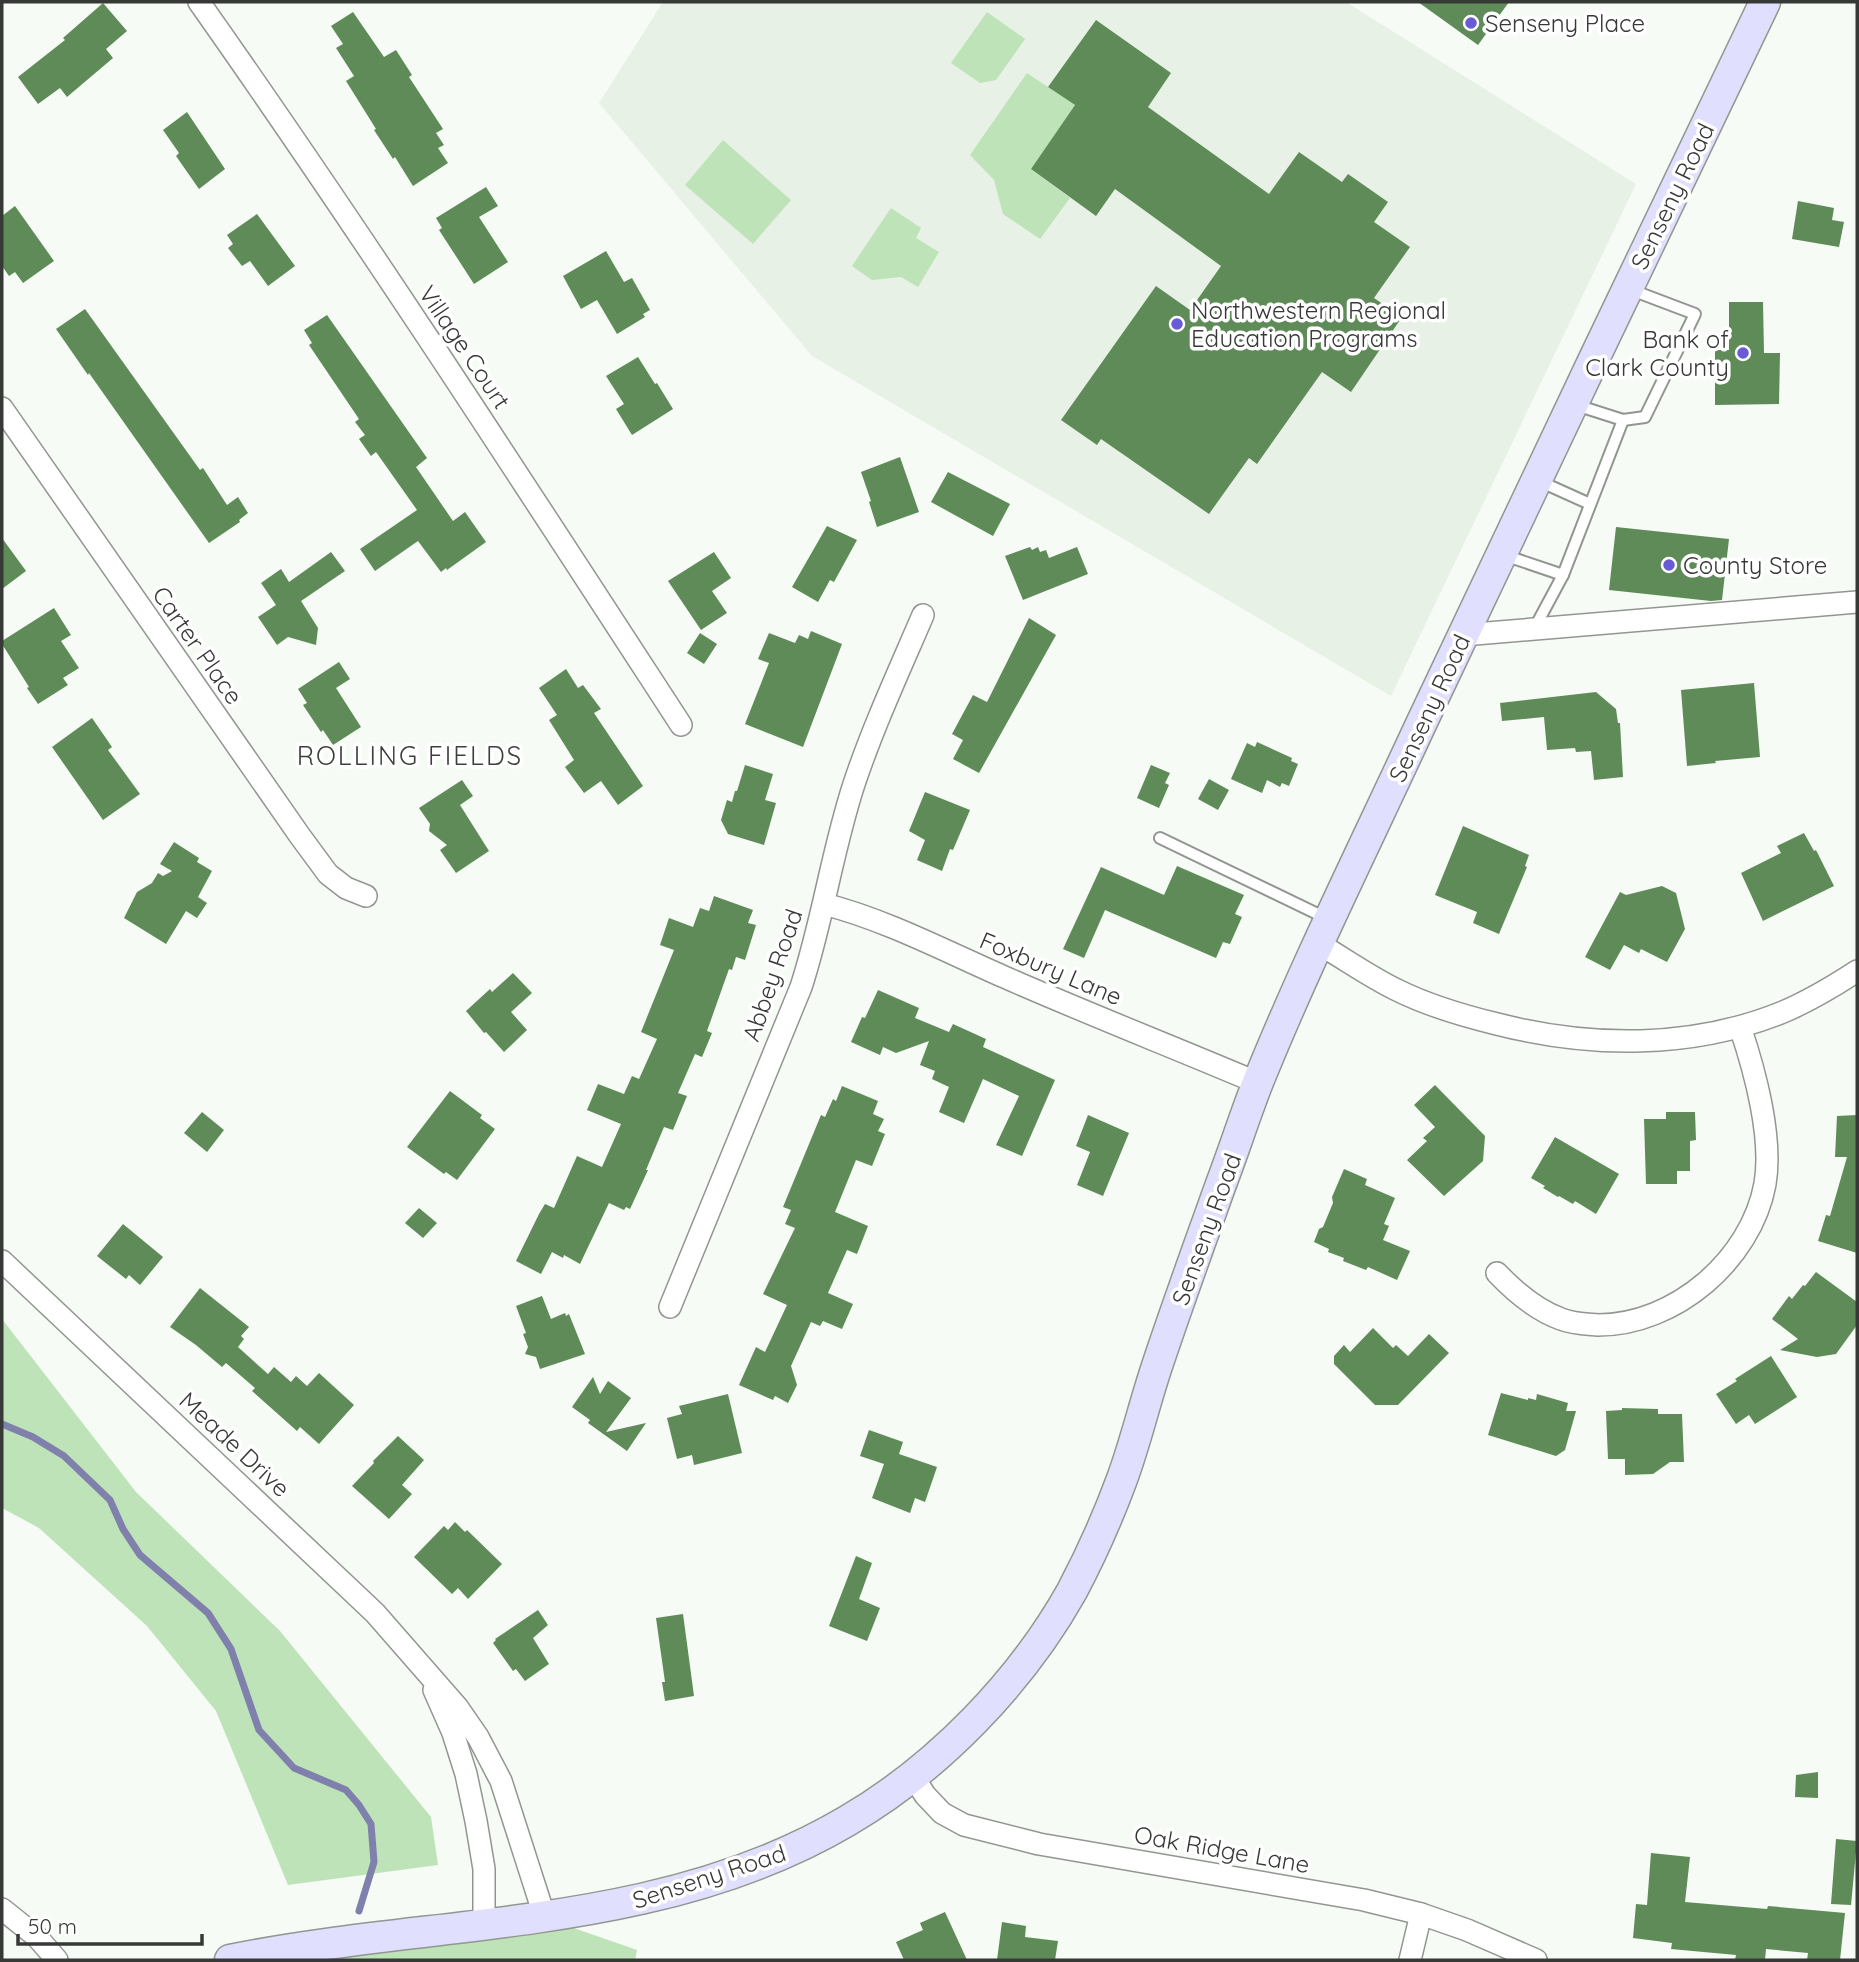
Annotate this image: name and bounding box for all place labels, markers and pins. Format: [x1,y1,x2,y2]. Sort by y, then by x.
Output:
place label: Senseny Place [1485,8,1645,38]
marker: Senseny Place [1463,15,1479,31]
place label: Northwestern Regional Education Programs [1191,295,1446,353]
marker: Northwestern Regional Education Programs [1169,316,1185,332]
place label: Bank of Clark County [1585,324,1729,382]
marker: Bank of Clark County [1735,345,1751,361]
place label: County Store [1683,550,1827,580]
marker: County Store [1661,557,1677,573]

